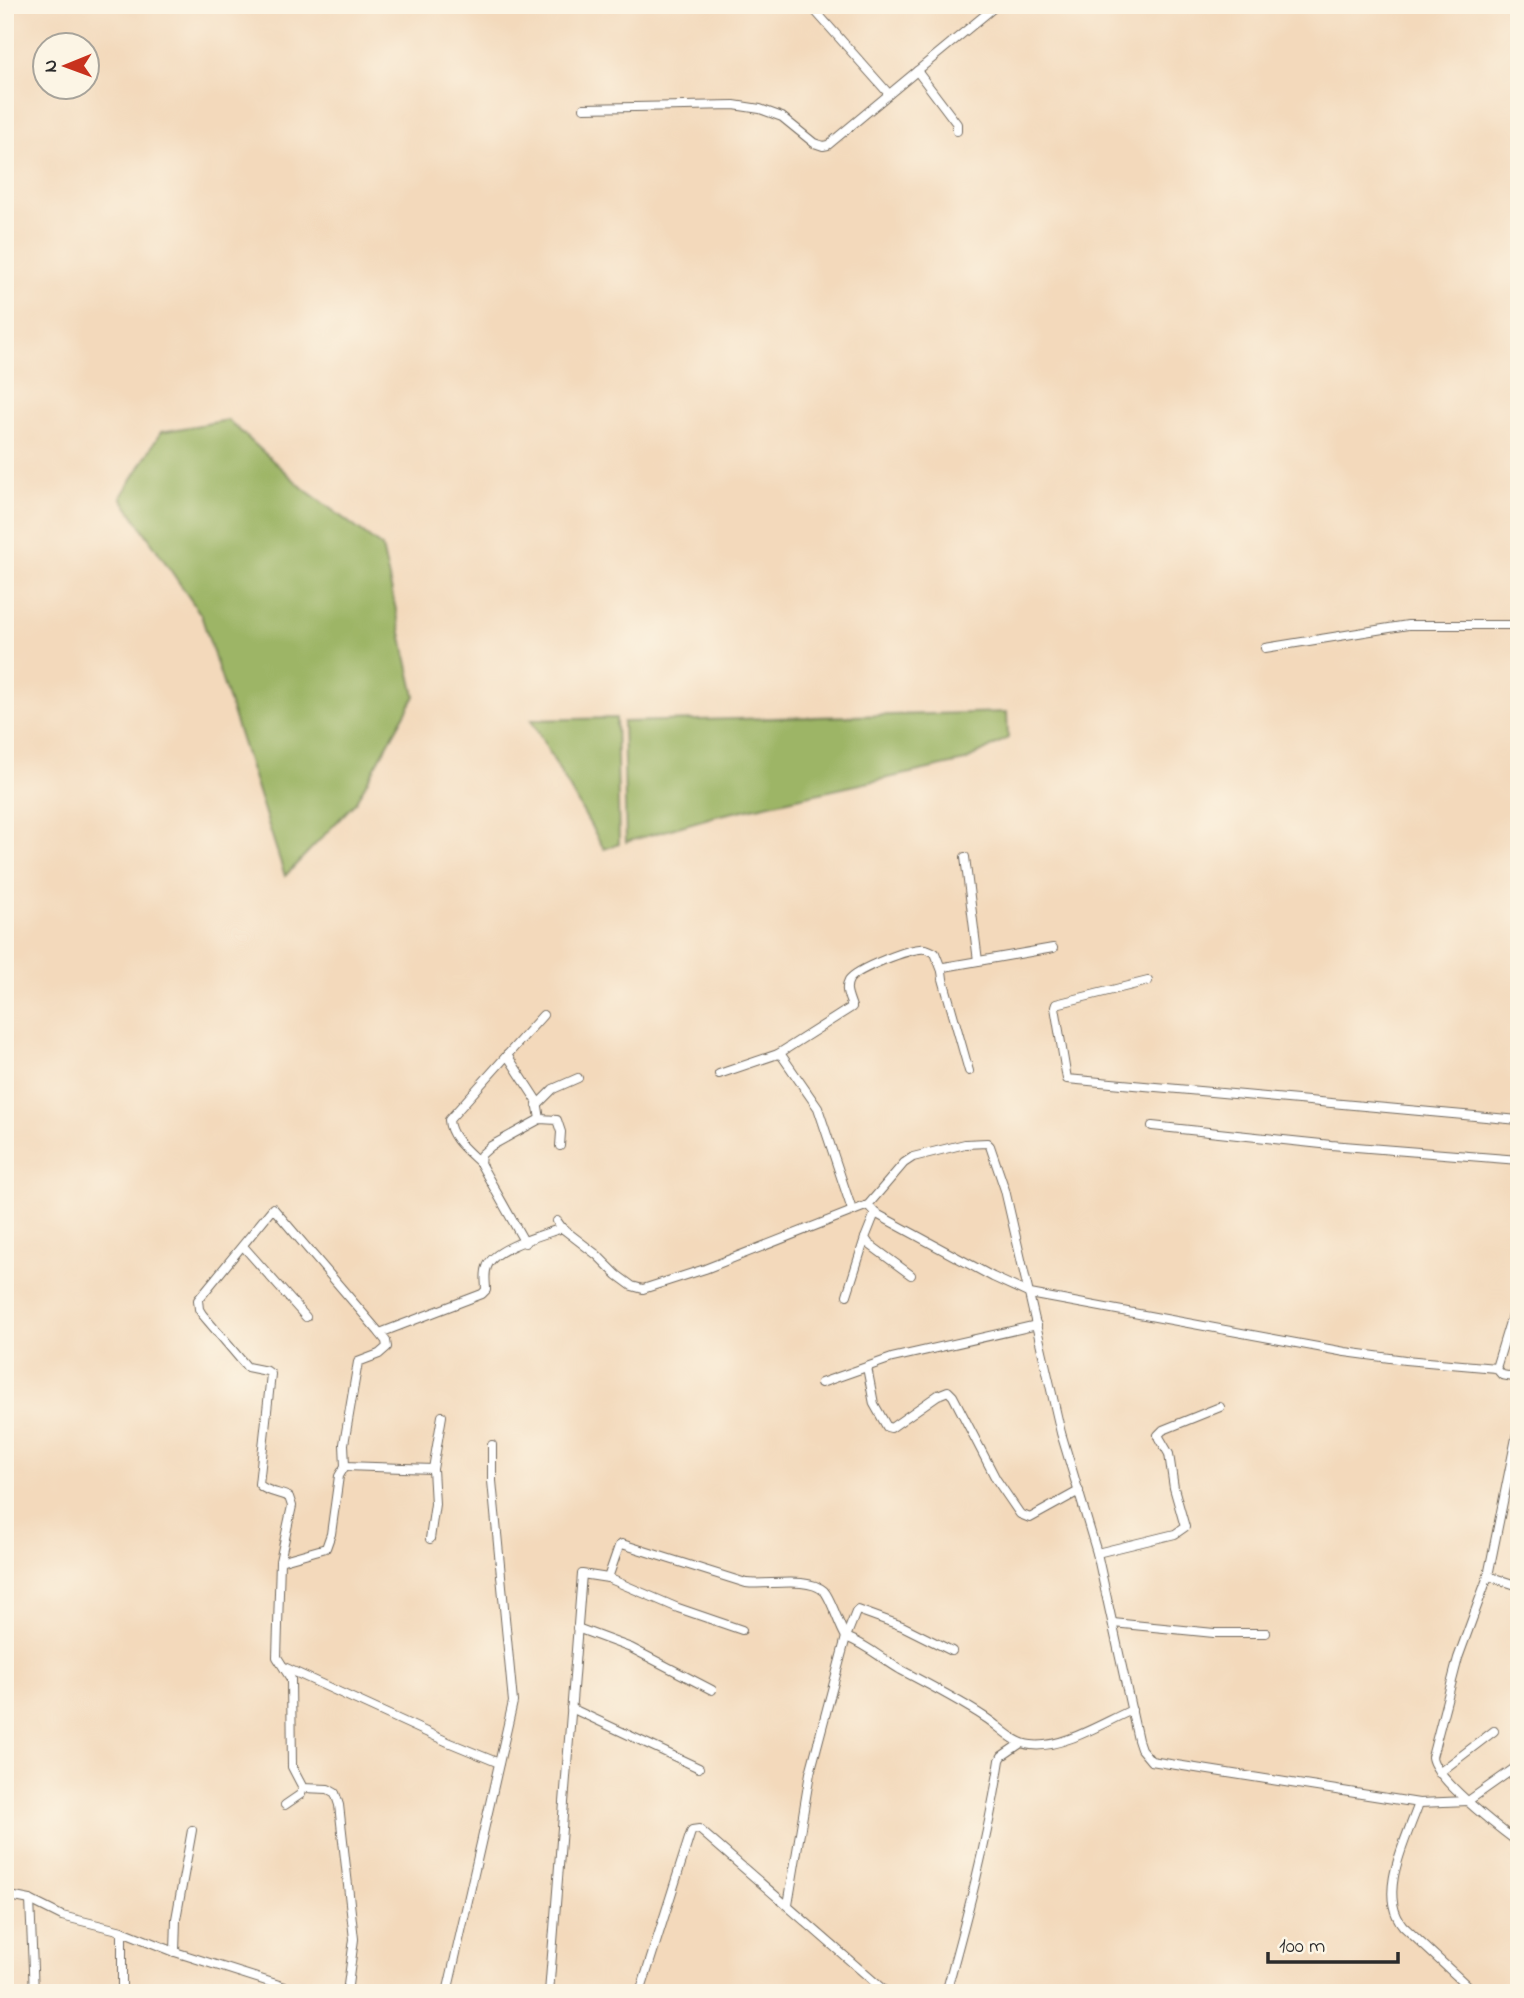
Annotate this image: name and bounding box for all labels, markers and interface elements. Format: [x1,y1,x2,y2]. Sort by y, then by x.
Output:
north arrow [32,32,102,102]
text: N [38,59,65,73]
scale bar [1268,1921,1398,1965]
text: 100 m [1279,1932,1325,1962]

